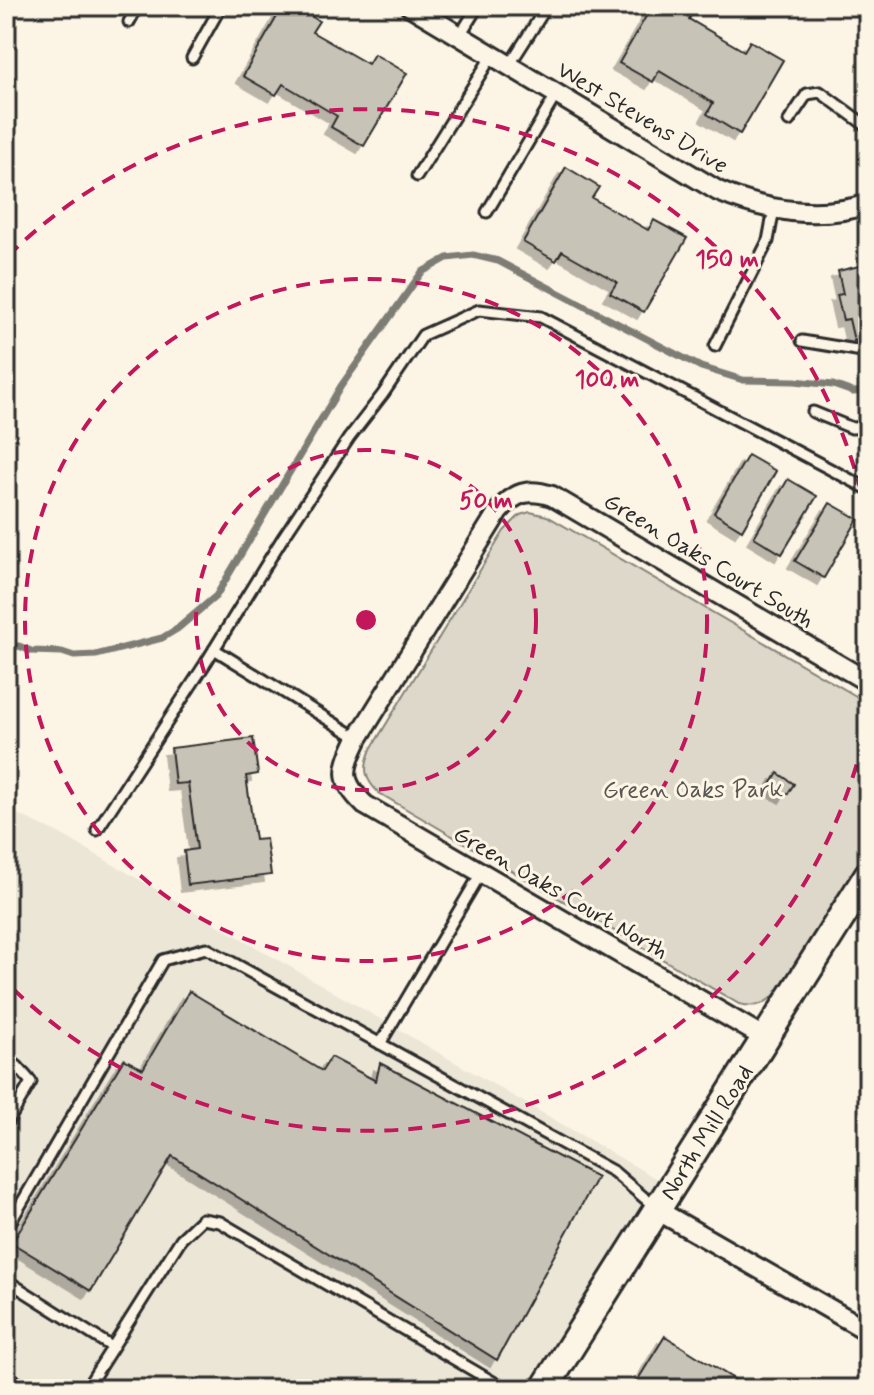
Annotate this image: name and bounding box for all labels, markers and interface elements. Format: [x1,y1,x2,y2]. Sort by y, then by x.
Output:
street label: West Stevens Drive [551,55,734,182]
text: 150 m [695,245,759,276]
text: 100 m [575,365,639,396]
text: 50 m [459,486,513,517]
street label: Green Oaks Court South [597,486,819,636]
centre of rings [352,606,380,634]
park label: Green Oaks Park [603,775,783,806]
street label: Green Oaks Court North [447,819,673,968]
street label: North Mill Road [653,1059,761,1206]

